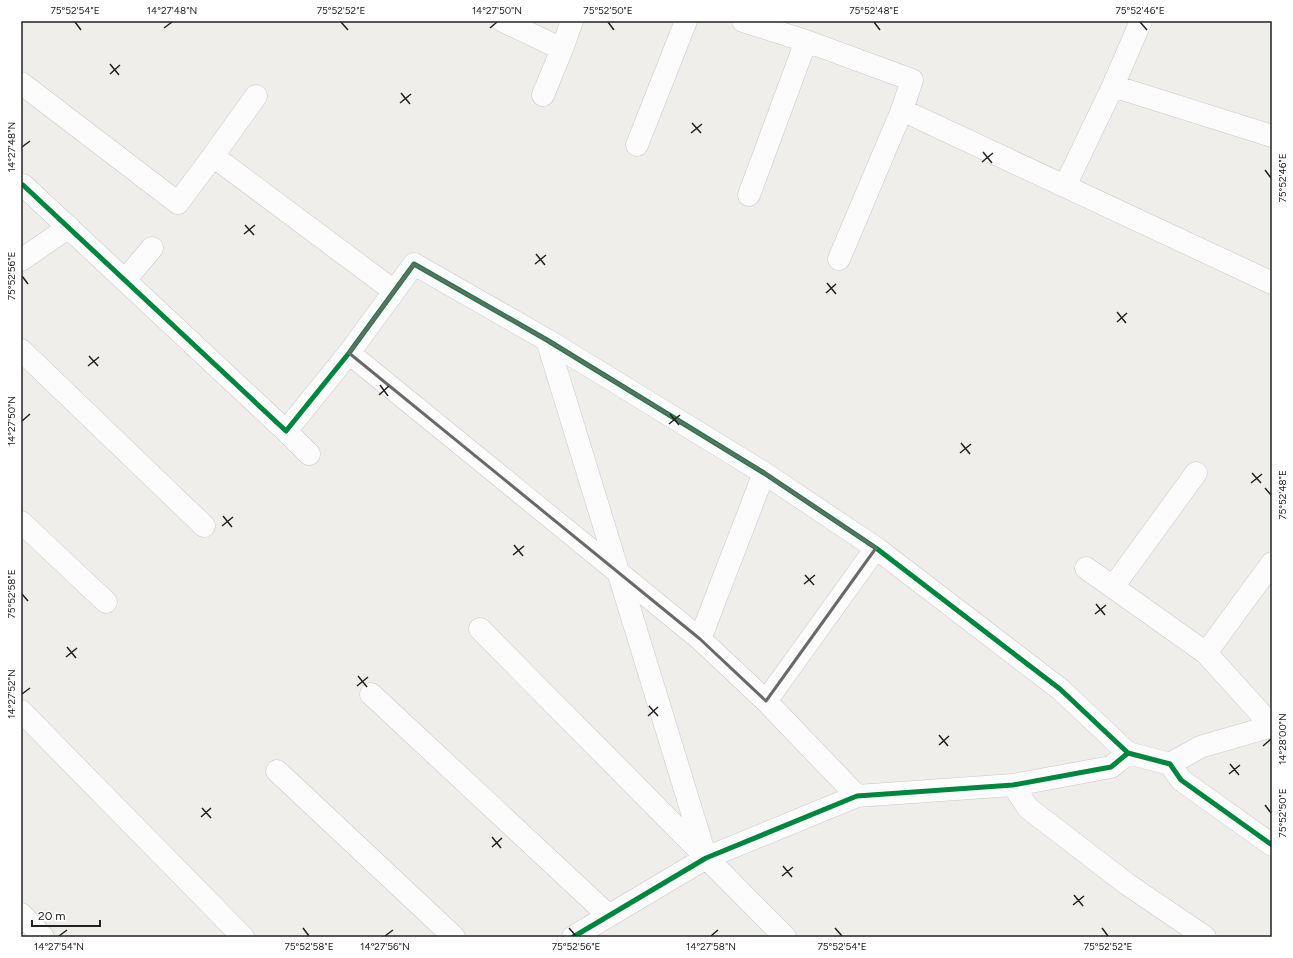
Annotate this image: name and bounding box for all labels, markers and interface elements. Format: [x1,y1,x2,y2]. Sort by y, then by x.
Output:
text: 75°52'54"E [50,4,100,17]
text: 14°27'48"N [147,4,197,17]
text: 75°52'52"E [317,4,365,17]
text: 14°27'50"N [472,4,522,17]
text: 75°52'50"E [583,4,633,17]
text: 75°52'48"E [849,4,899,17]
text: 75°52'46"E [1115,4,1165,17]
text: 14°27'48"N [5,122,18,172]
text: 75°52'46"E [1276,153,1289,203]
text: 75°52'56"E [5,252,18,300]
text: 14°27'50"N [5,396,18,446]
text: 75°52'48"E [1276,470,1289,520]
text: 75°52'58"E [5,569,18,619]
text: 14°27'52"N [5,669,18,719]
text: 14°28'00"N [1276,713,1289,765]
text: 75°52'50"E [1276,788,1289,838]
scale bar [32,902,100,928]
text: 20 m [38,909,66,923]
text: 14°27'54"N [34,940,84,953]
text: 75°52'58"E [284,940,334,953]
text: 14°27'56"N [360,940,410,953]
text: 75°52'56"E [552,940,600,953]
text: 14°27'58"N [686,940,736,953]
text: 75°52'54"E [817,940,867,953]
text: 75°52'52"E [1084,940,1132,953]

